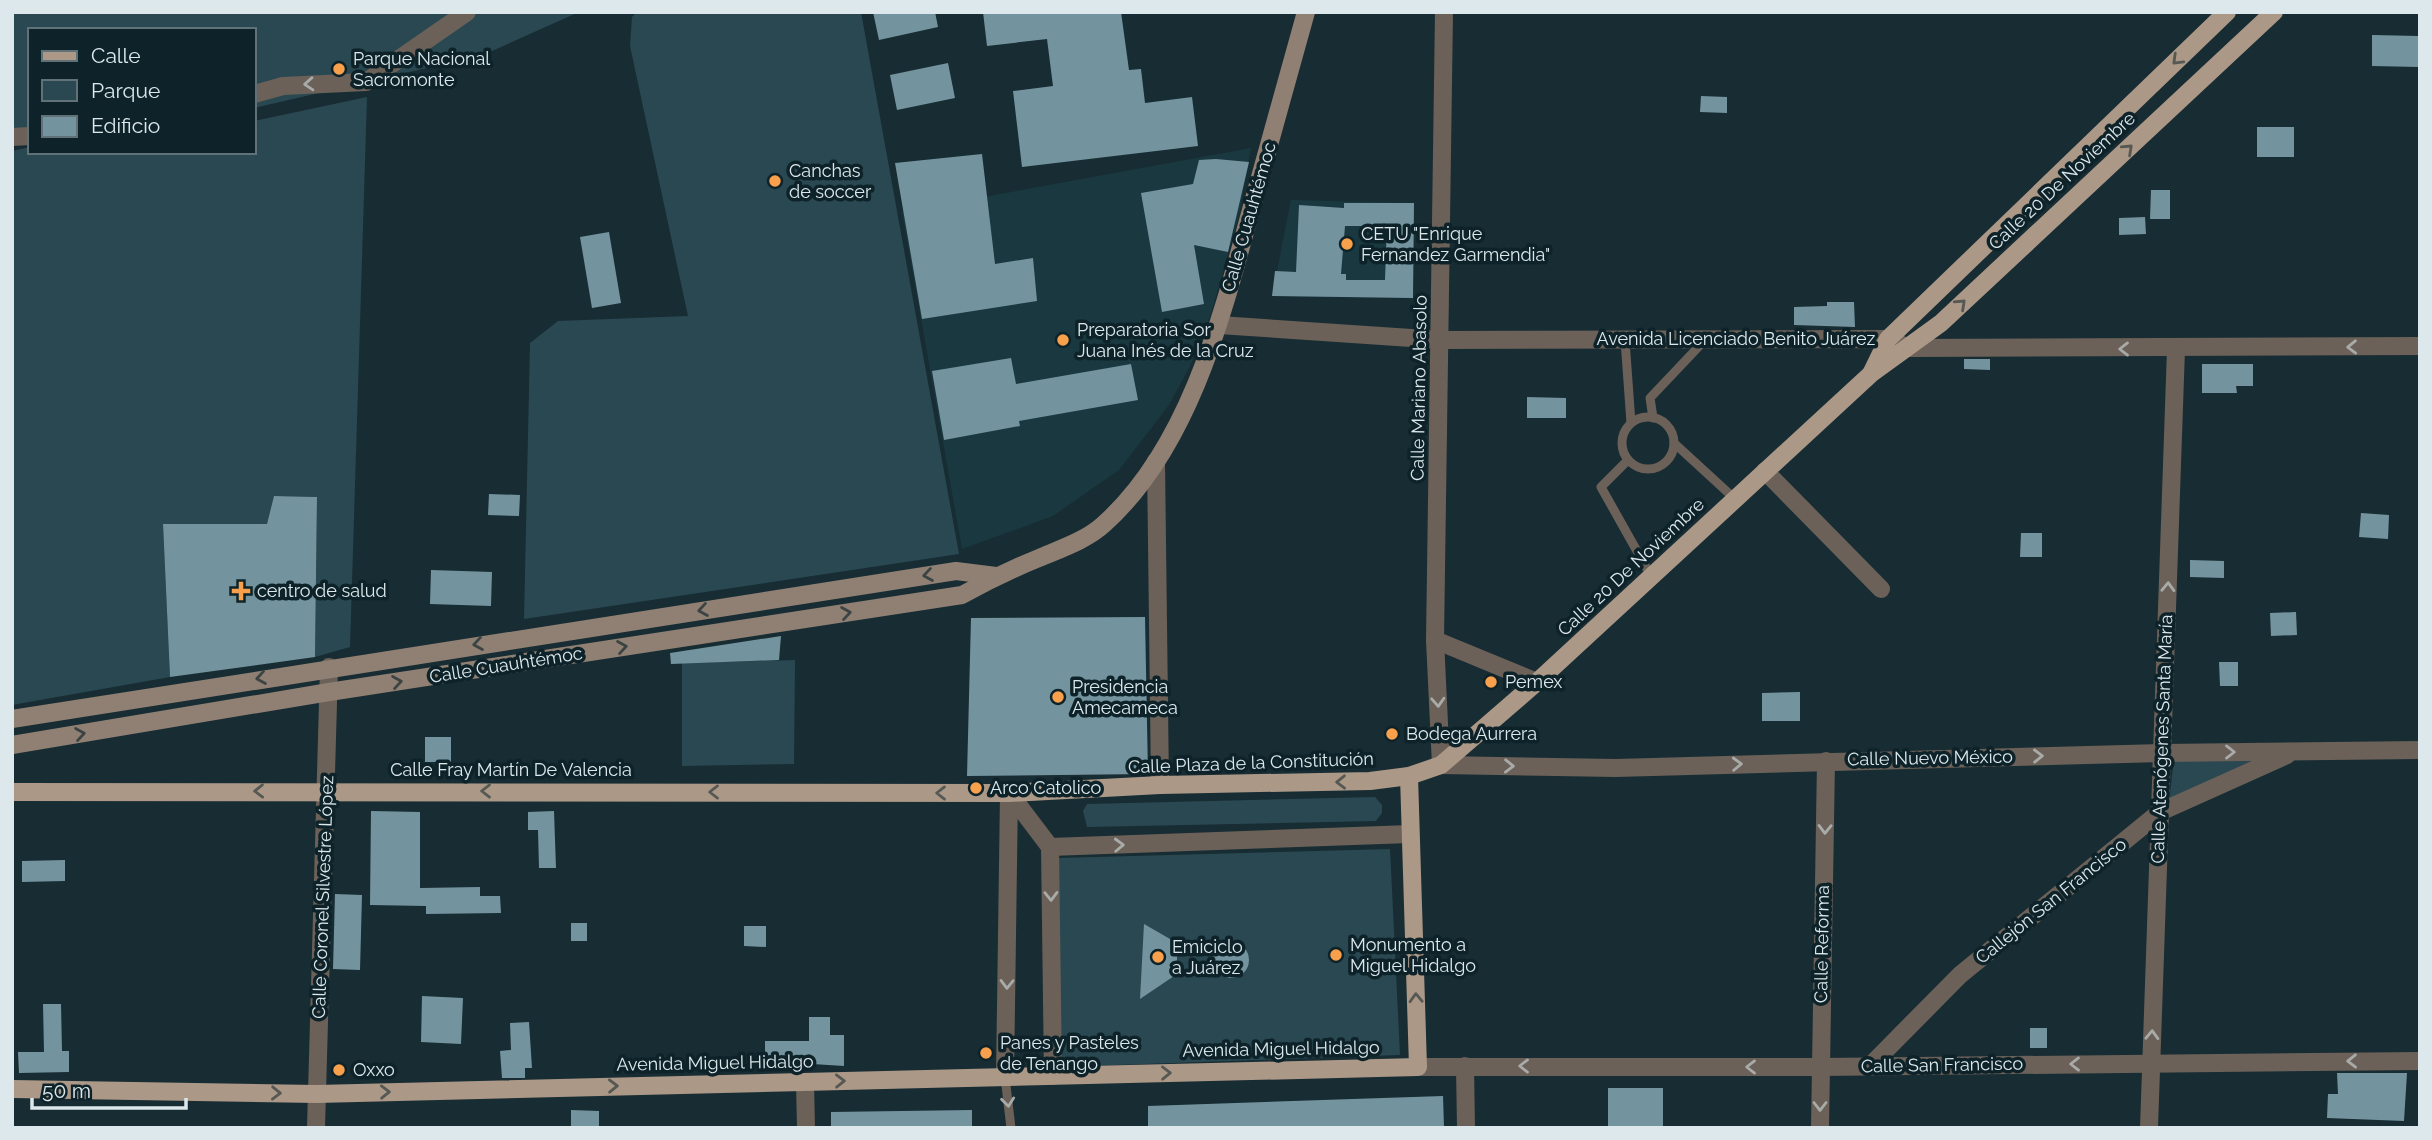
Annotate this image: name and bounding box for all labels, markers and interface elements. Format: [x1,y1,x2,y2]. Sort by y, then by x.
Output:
legend [28,28,256,154]
text: Calle [91,43,141,68]
place label: Parque Nacional Sacromonte [353,48,490,90]
one-way arrow [2173,51,2186,64]
marker: Parque Nacional Sacromonte [331,61,347,77]
one-way arrow [304,76,315,91]
text: Parque [91,78,160,103]
street label: Calle 20 De Noviembre [1984,107,2140,254]
text: Edificio [91,113,160,138]
street label: Calle Cuauhtémoc [1217,140,1280,294]
one-way arrow [2119,145,2132,158]
place label: Canchas de soccer [789,160,872,202]
marker: Canchas de soccer [767,173,783,189]
place label: CETU "Enrique Fernandez Garmendia" [1361,223,1550,265]
marker: CETU "Enrique Fernandez Garmendia" [1339,236,1355,252]
street label: Calle Mariano Abasolo [1406,295,1431,481]
one-way arrow [1953,300,1966,313]
place label: Preparatoria Sor Juana Inés de la Cruz [1077,319,1254,361]
street label: Avenida Licenciado Benito Juárez [1597,328,1876,349]
marker: Preparatoria Sor Juana Inés de la Cruz [1055,332,1071,348]
one-way arrow [2346,339,2356,355]
one-way arrow [2118,341,2129,357]
street label: Calle 20 De Noviembre [1553,493,1709,640]
one-way arrow [922,567,934,582]
place label: centro de salud [257,580,387,601]
marker: centro de salud [231,581,251,601]
one-way arrow [2160,582,2175,593]
one-way arrow [697,602,709,617]
one-way arrow [841,605,852,620]
street label: Calle Atenógenes Santa María [2147,614,2176,864]
one-way arrow [473,636,484,651]
one-way arrow [616,640,627,655]
street label: Calle Cuauhtémoc [428,642,584,687]
one-way arrow [256,670,267,685]
place label: Pemex [1505,671,1562,692]
marker: Pemex [1483,674,1499,690]
one-way arrow [391,675,403,690]
place label: Presidencia Amecameca [1072,676,1178,718]
marker: Presidencia Amecameca [1050,689,1066,705]
one-way arrow [1431,697,1446,708]
place label: Bodega Aurrera [1406,723,1537,744]
marker: Bodega Aurrera [1384,726,1400,742]
one-way arrow [74,727,85,742]
one-way arrow [2226,744,2236,760]
street label: Calle Nuevo México [1847,746,2013,769]
street label: Calle Plaza de la Constitución [1128,748,1374,777]
one-way arrow [2032,748,2043,763]
one-way arrow [1731,757,1742,772]
street label: Calle Fray Martín De Valencia [390,759,632,780]
one-way arrow [1504,759,1515,774]
one-way arrow [1335,774,1345,790]
street label: Calle Coronel Silvestre López [308,775,337,1019]
place label: Arco Catolico [990,777,1102,798]
marker: Arco Catolico [968,780,984,796]
one-way arrow [253,783,263,799]
one-way arrow [480,783,491,799]
one-way arrow [708,784,718,800]
one-way arrow [935,785,946,801]
one-way arrow [1817,825,1833,835]
street label: Callejón San Francisco [1971,833,2130,968]
one-way arrow [1113,837,1124,852]
street label: Calle Reforma [1810,885,1833,1003]
one-way arrow [1043,892,1059,902]
place label: Monumento a Miguel Hidalgo [1350,934,1476,976]
place label: Emiciclo a Juárez [1172,936,1243,978]
marker: Monumento a Miguel Hidalgo [1328,947,1344,963]
marker: Emiciclo a Juárez [1150,949,1166,965]
one-way arrow [999,979,1015,989]
one-way arrow [1408,993,1423,1004]
one-way arrow [2145,1029,2160,1040]
place label: Panes y Pasteles de Tenango [1000,1032,1139,1074]
street label: Avenida Miguel Hidalgo [1182,1036,1380,1061]
marker: Panes y Pasteles de Tenango [978,1045,994,1061]
street label: Avenida Miguel Hidalgo [616,1050,814,1075]
street label: Calle San Francisco [1861,1053,2024,1076]
one-way arrow [2346,1053,2356,1069]
one-way arrow [2069,1056,2080,1072]
one-way arrow [1518,1058,1529,1074]
place label: Oxxo [353,1059,395,1080]
one-way arrow [1746,1059,1756,1075]
marker: Oxxo [331,1062,347,1078]
one-way arrow [1160,1065,1171,1080]
scale bar [32,1066,186,1110]
one-way arrow [835,1073,846,1088]
text: 50 m [42,1078,91,1103]
one-way arrow [608,1079,619,1094]
one-way arrow [381,1084,391,1100]
one-way arrow [272,1085,282,1101]
one-way arrow [1000,1097,1015,1108]
one-way arrow [1812,1101,1828,1112]

